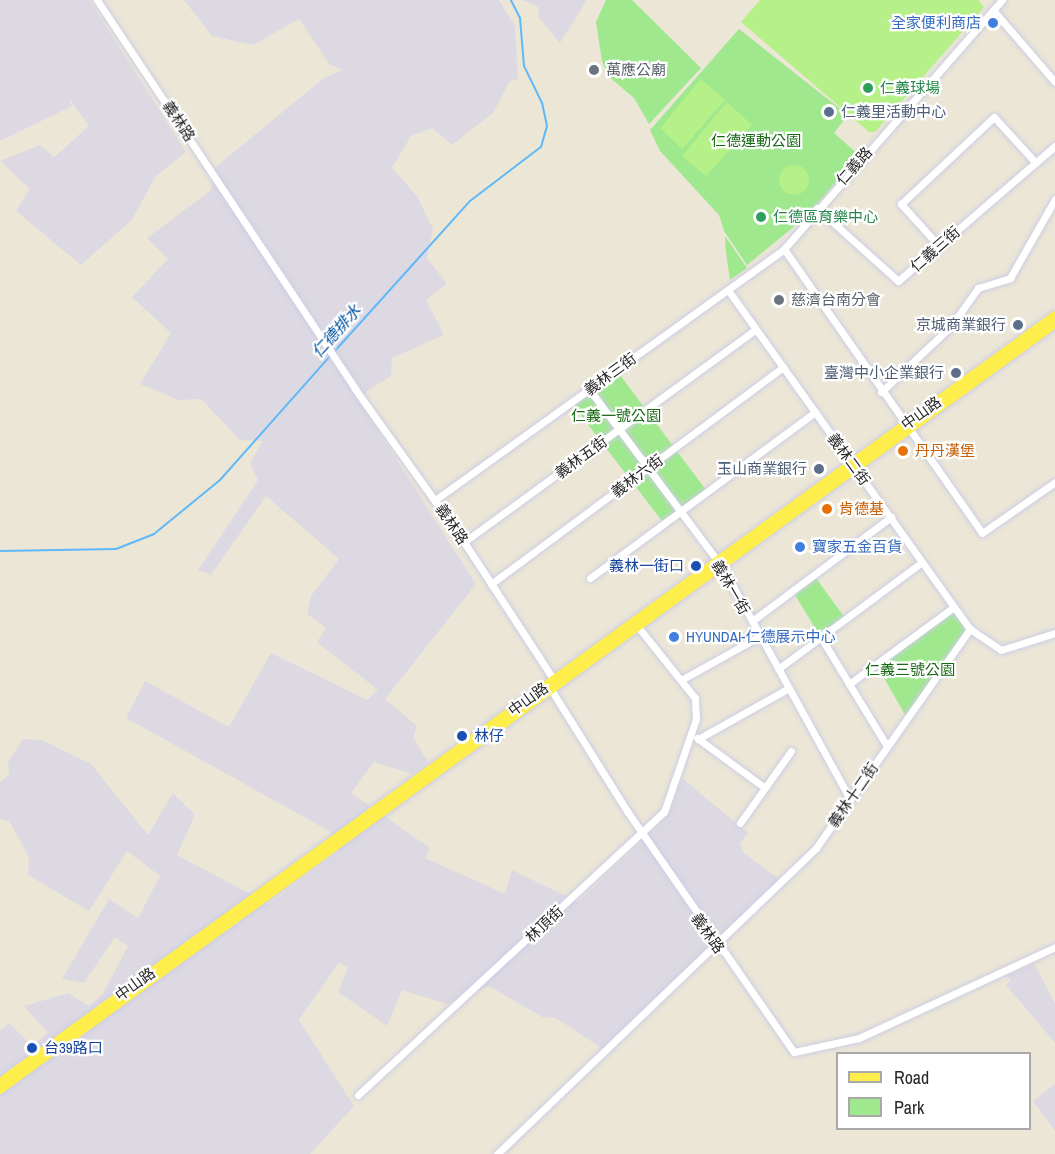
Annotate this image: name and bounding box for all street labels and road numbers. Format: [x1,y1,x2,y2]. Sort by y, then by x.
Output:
street label: 義林路 [159,97,199,145]
street label: 仁義路 [832,143,876,189]
street label: 仁義三街 [906,223,964,275]
street label: 義林三街 [580,349,640,399]
street label: 中山路 [898,392,944,434]
street label: 義林二街 [824,429,874,489]
street label: 義林五街 [551,432,611,482]
street label: 義林六街 [608,451,666,501]
street label: 義林路 [432,500,472,548]
street label: 義林一街 [708,557,754,617]
street label: 中山路 [505,678,551,720]
street label: 義林十二街 [824,759,882,831]
street label: 林頂街 [521,902,567,946]
street label: 義林路 [688,909,728,957]
street label: 中山路 [112,963,158,1005]

